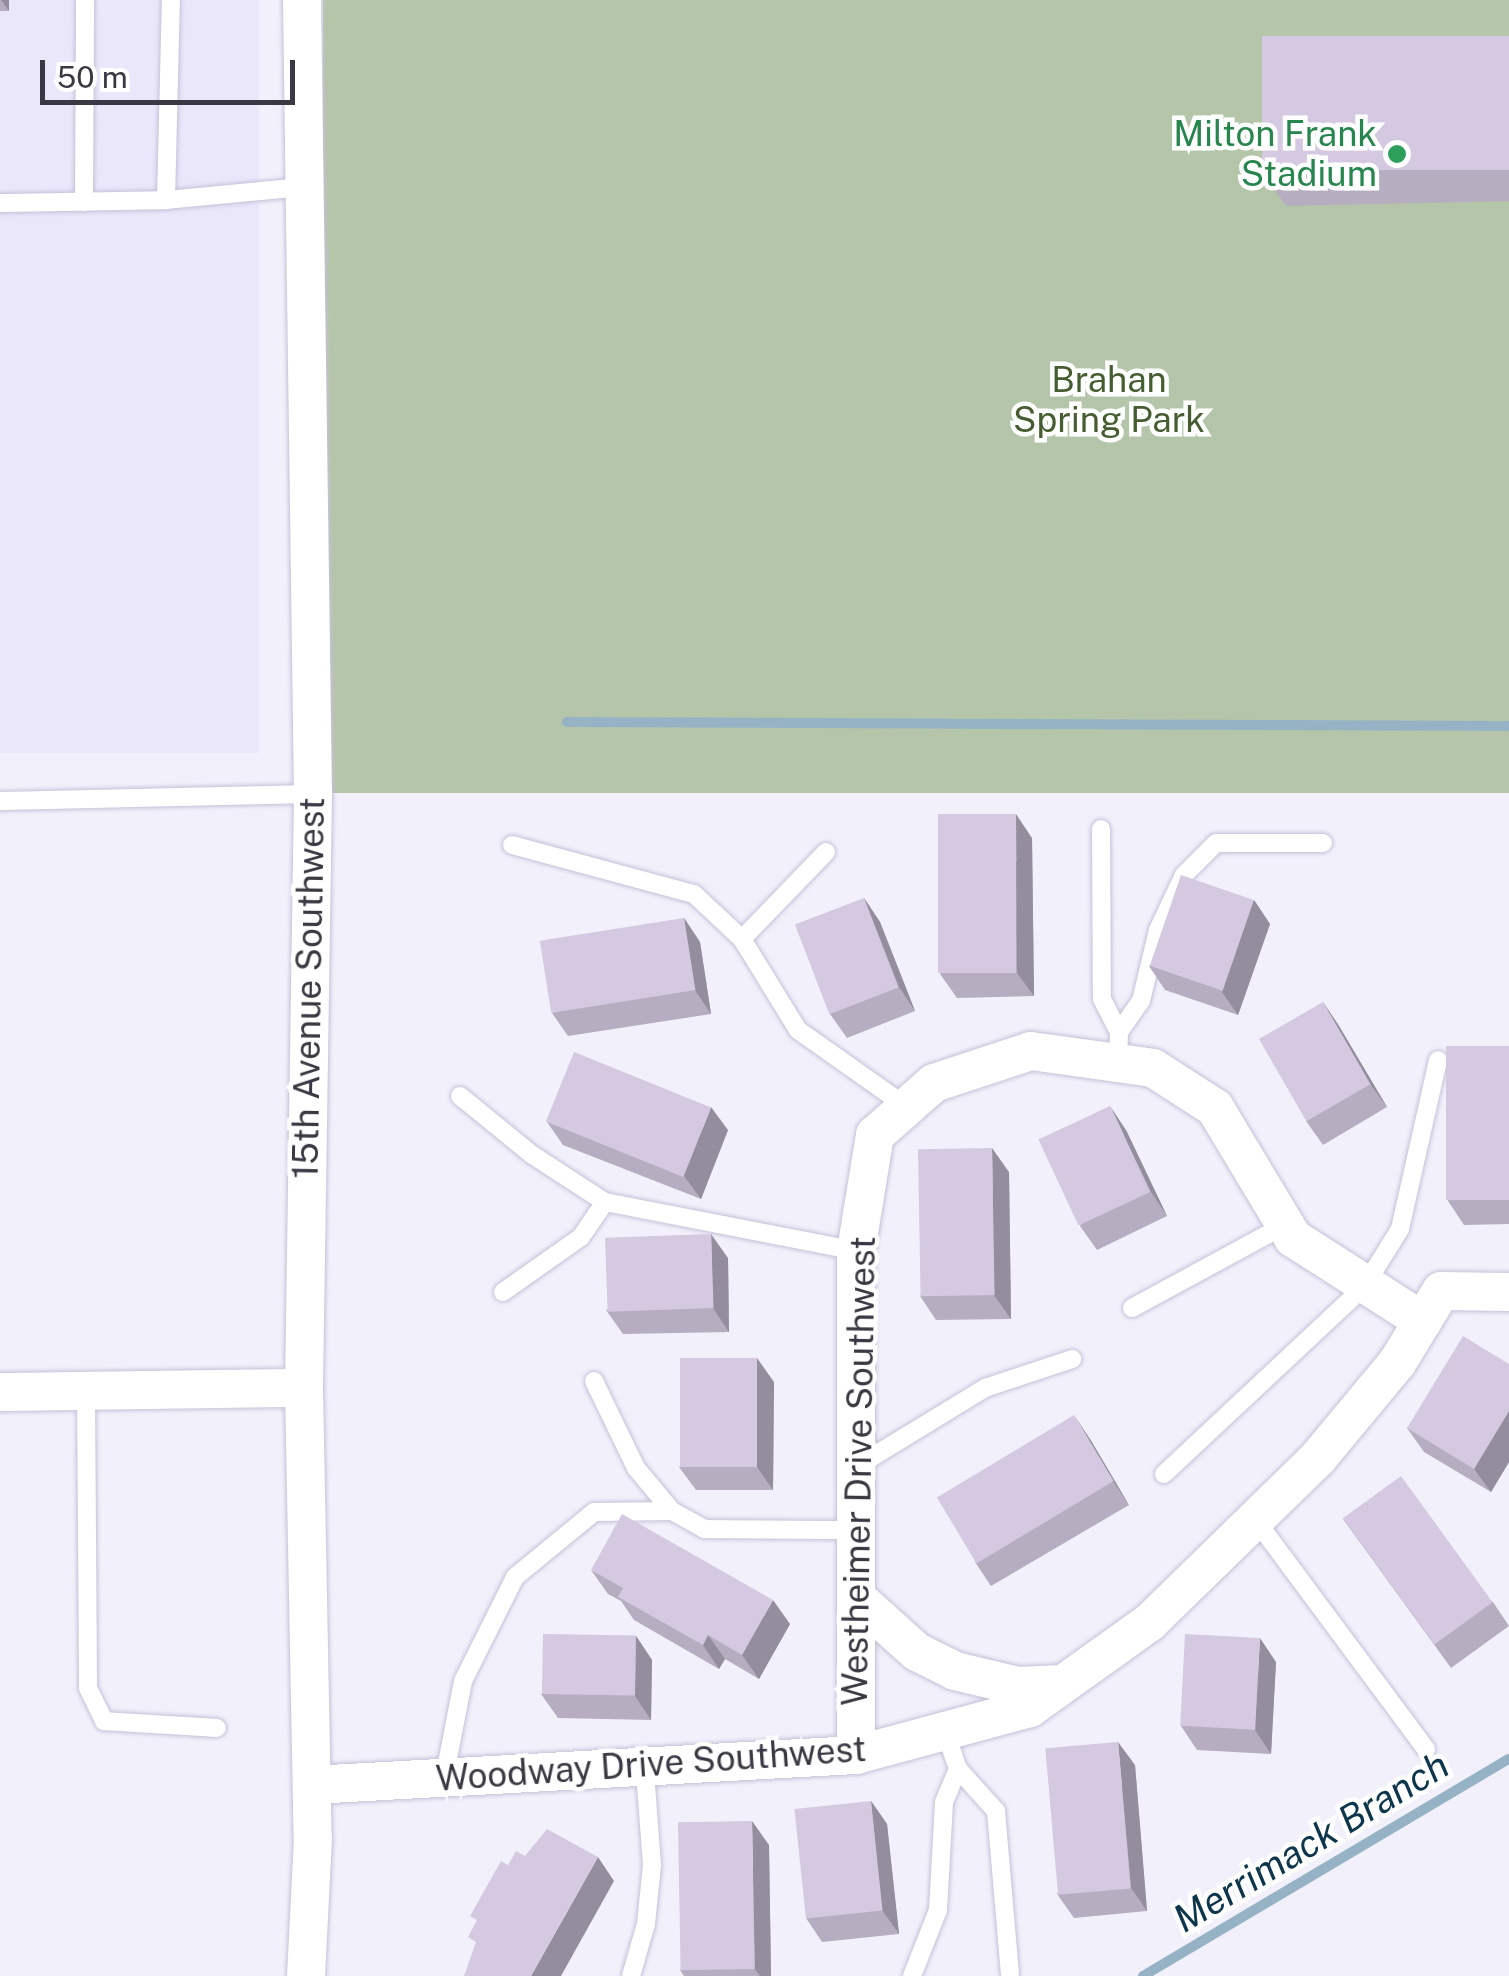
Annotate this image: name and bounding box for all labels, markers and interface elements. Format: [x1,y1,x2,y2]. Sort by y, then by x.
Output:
scale bar [45,40,300,102]
text: 50 m [57,59,128,95]
place label: Milton Frank Stadium [1173,113,1377,195]
marker: Milton Frank Stadium [1386,143,1408,165]
park label: Brahan Spring Park [1013,359,1205,441]
street label: 15th Avenue Southwest [285,797,333,1179]
street label: Westheimer Drive Southwest [834,1236,884,1706]
street label: Woodway Drive Southwest [434,1728,868,1800]
water label: Merrimack Branch [1165,1742,1457,1942]

